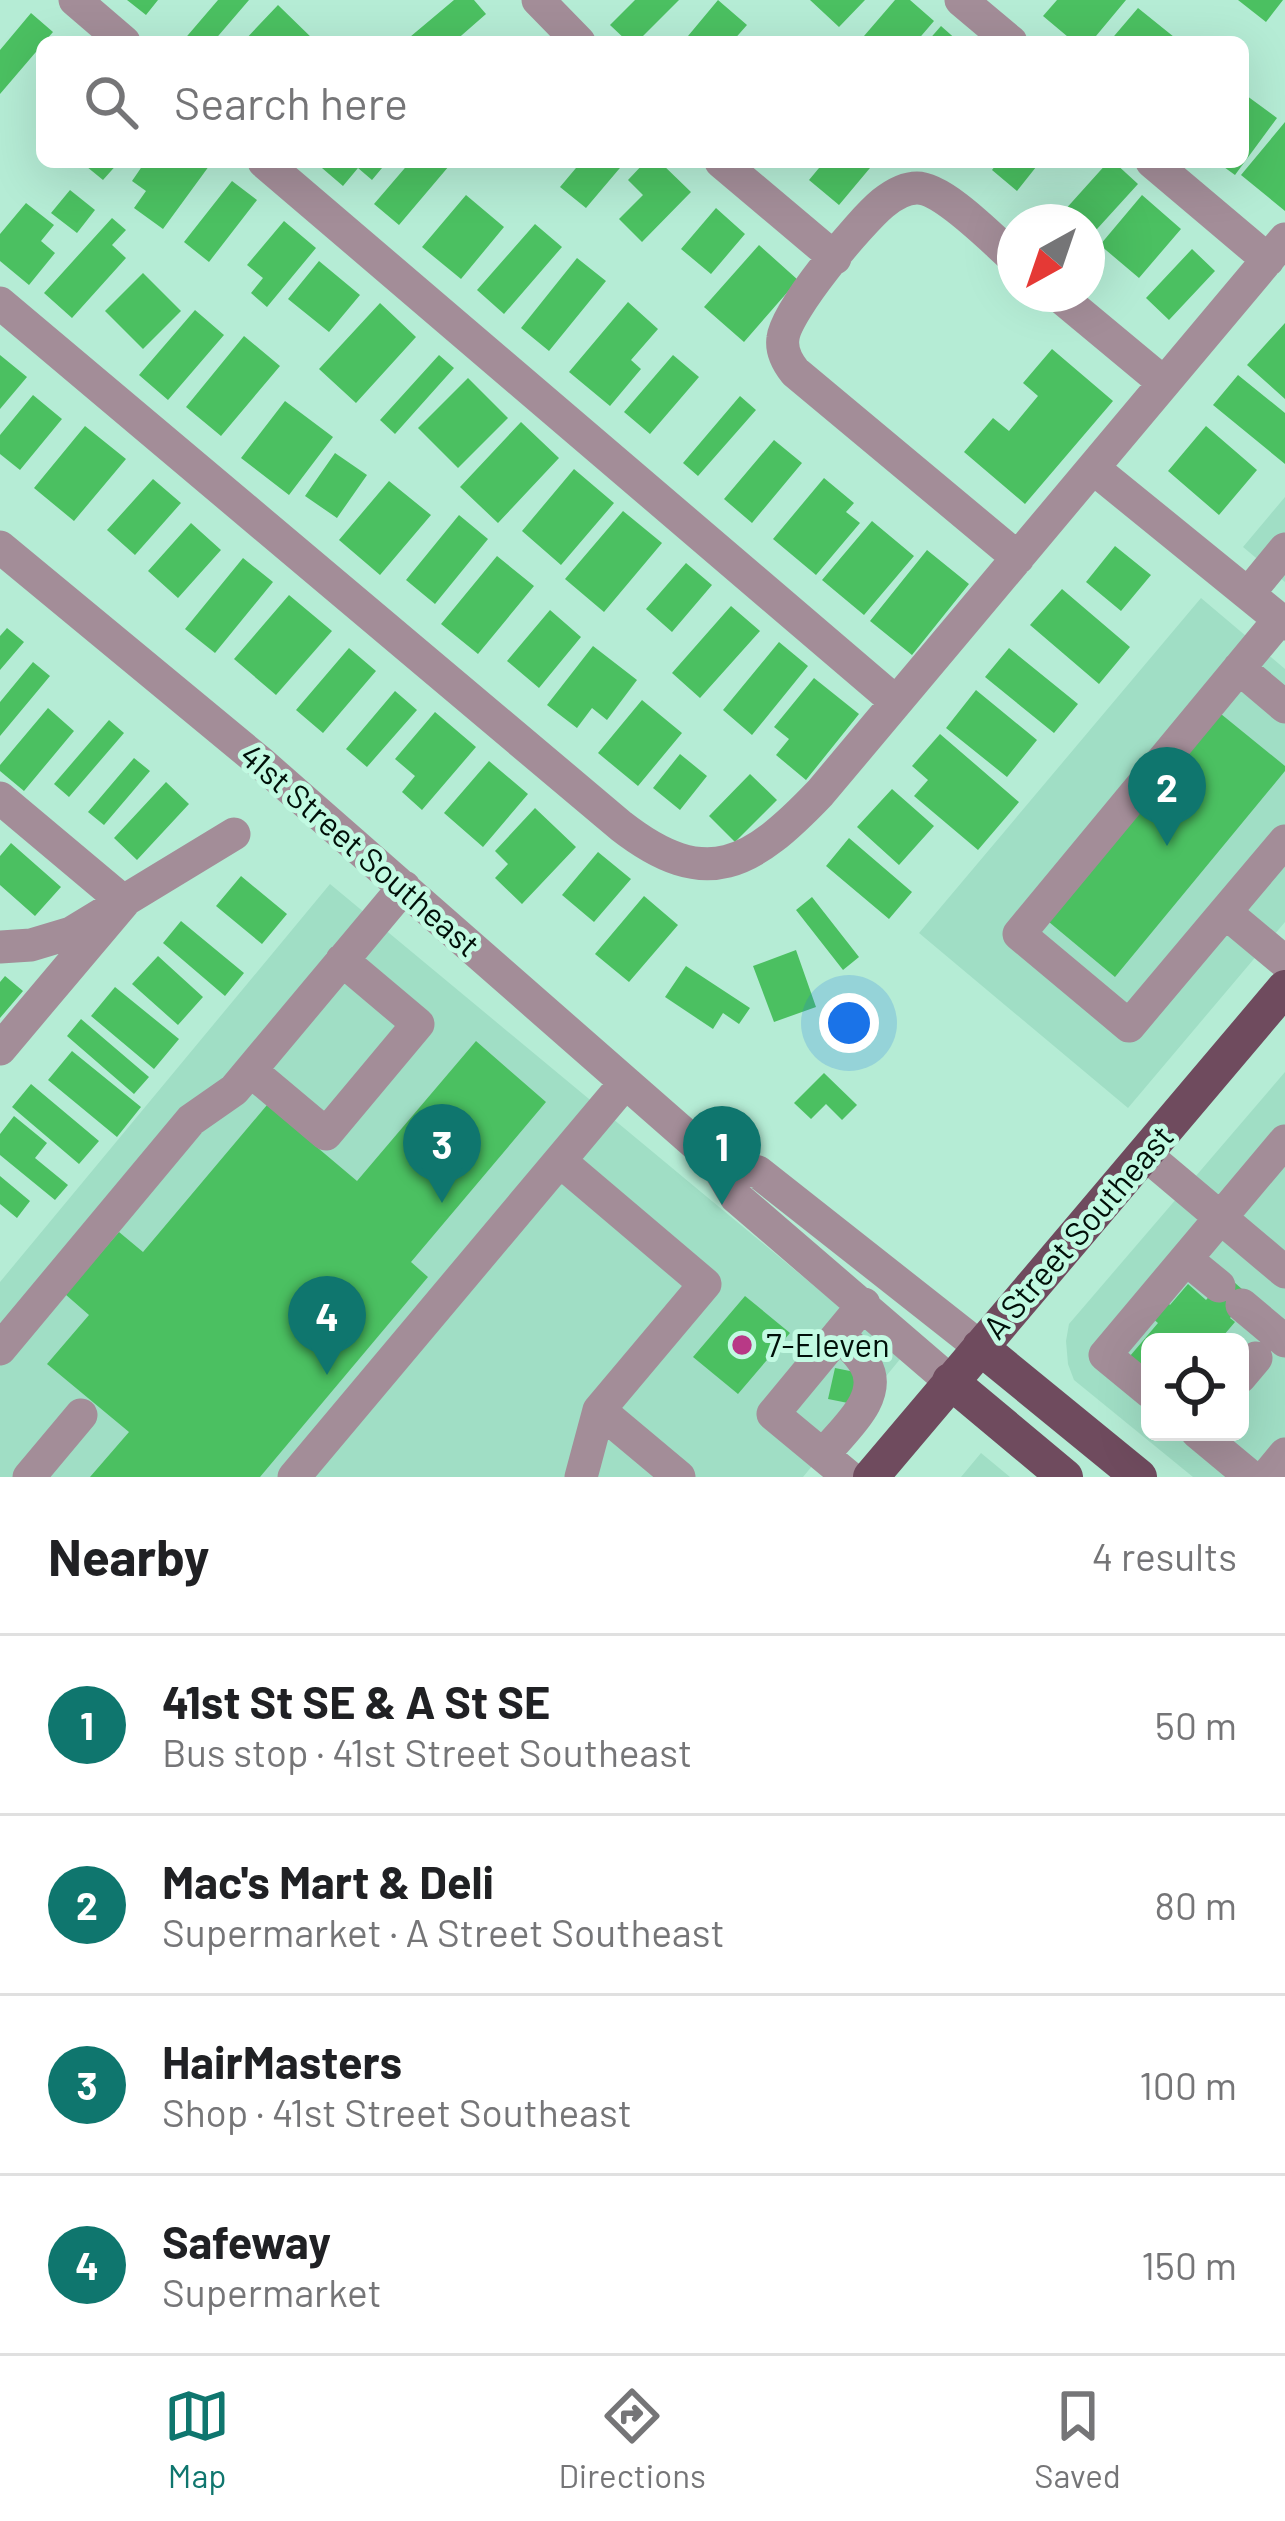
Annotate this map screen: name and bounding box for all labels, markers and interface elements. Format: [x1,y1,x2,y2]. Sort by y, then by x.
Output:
search box [36,36,1249,168]
icon: search [78,69,144,135]
text: Search here [174,75,408,129]
north arrow [997,204,1105,312]
street label: 41st Street Southeast [233,734,489,964]
pin: 2 [1128,747,1206,846]
your location [819,993,879,1053]
pin: 3 [403,1104,481,1203]
pin: 1 [683,1106,761,1205]
street label: A Street Southeast [974,1116,1181,1346]
pin: 4 [288,1276,366,1375]
place label: 7-Eleven [766,1324,890,1364]
marker: 7-Eleven [729,1332,755,1358]
map controls [1141,1333,1249,1441]
button: locate [1141,1333,1249,1441]
text: Nearby [48,1525,209,1586]
text: 4 results [1092,1532,1237,1579]
text: 41st St SE & A St SE [162,1674,550,1728]
text: 1 [80,1701,94,1748]
text: 50 m [1155,1701,1237,1748]
text: Bus stop · 41st Street Southeast [162,1728,692,1775]
text: Mac's Mart & Deli [162,1854,494,1908]
text: 2 [76,1881,98,1928]
text: 80 m [1155,1881,1237,1928]
text: Supermarket · A Street Southeast [162,1908,725,1955]
text: HairMasters [162,2034,402,2088]
text: 3 [76,2061,98,2108]
text: 100 m [1139,2061,1237,2108]
text: Shop · 41st Street Southeast [162,2088,632,2135]
text: Safeway [162,2214,331,2268]
text: 4 [75,2241,99,2288]
text: 150 m [1141,2241,1237,2288]
text: Supermarket [162,2268,382,2315]
tab: Map [164,2383,230,2495]
tab: Directions [558,2383,706,2495]
tab: Saved [1034,2383,1121,2495]

